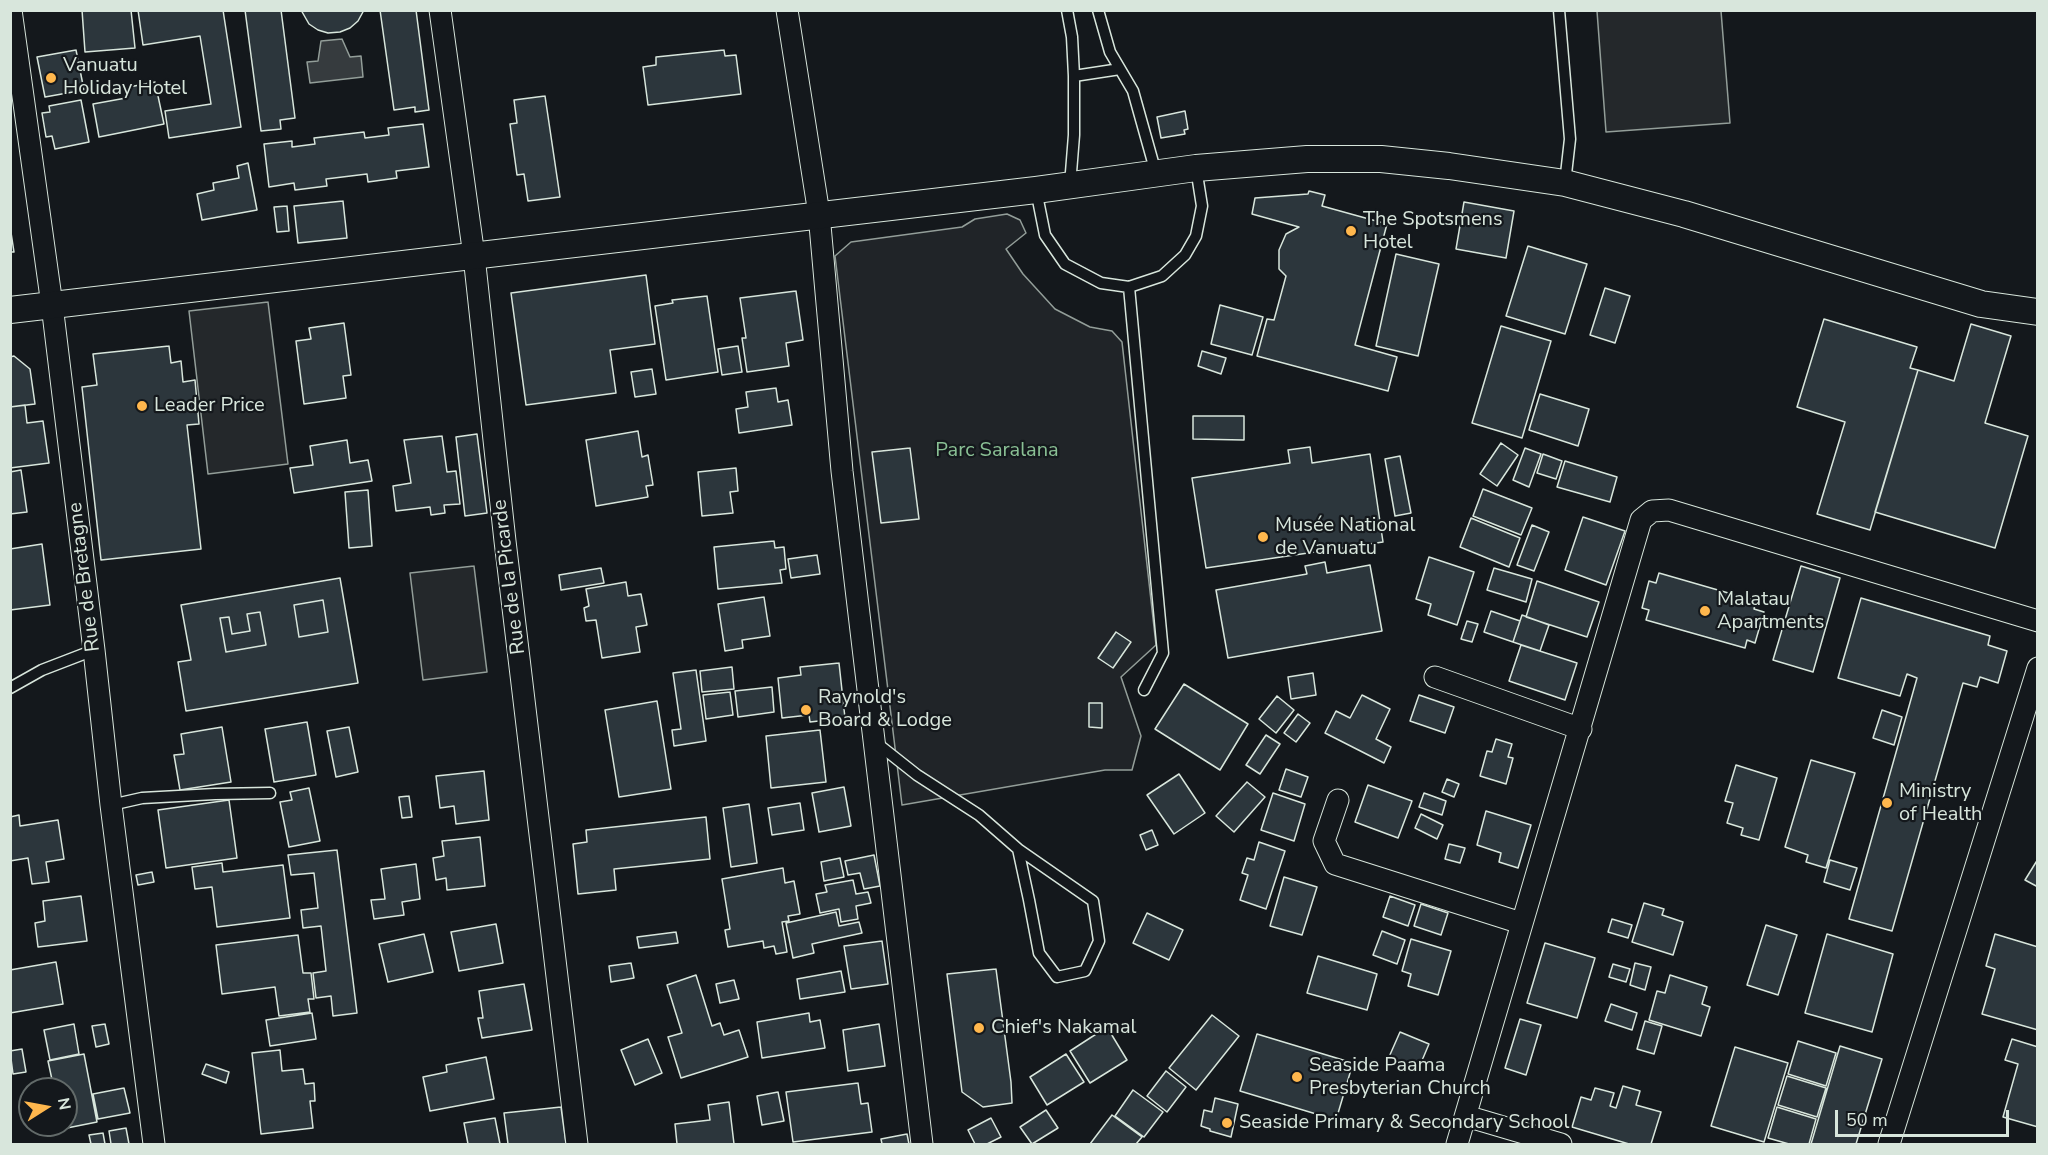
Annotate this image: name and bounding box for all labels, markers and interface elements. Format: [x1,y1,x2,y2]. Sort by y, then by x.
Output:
place label: Vanuatu Holiday Hotel [63,54,187,101]
marker: Vanuatu Holiday Hotel [44,71,58,85]
place label: The Spotsmens Hotel [1363,208,1503,255]
marker: The Spotsmens Hotel [1344,224,1358,238]
place label: Leader Price [154,394,265,418]
marker: Leader Price [135,399,149,413]
park label: Parc Saralana [935,439,1059,463]
street label: Rue de la Picarde [489,498,531,656]
street label: Rue de Bretagne [64,501,106,653]
place label: Musée National de Vanuatu [1275,514,1415,561]
marker: Musée National de Vanuatu [1256,530,1270,544]
place label: Malatau Apartments [1717,588,1824,635]
marker: Malatau Apartments [1698,604,1712,618]
place label: Raynold's Board & Lodge [818,686,952,733]
marker: Raynold's Board & Lodge [799,703,813,717]
place label: Ministry of Health [1899,780,1982,827]
marker: Ministry of Health [1880,796,1894,810]
place label: Chief's Nakamal [991,1016,1136,1040]
marker: Chief's Nakamal [972,1021,986,1035]
place label: Seaside Paama Presbyterian Church [1309,1054,1491,1101]
marker: Seaside Paama Presbyterian Church [1290,1070,1304,1084]
north arrow [18,1077,78,1137]
text: N [52,1096,76,1112]
scale bar [1838,1098,2012,1136]
text: 50 m [1846,1108,1888,1132]
place label: Seaside Primary & Secondary School [1239,1111,1569,1135]
marker: Seaside Primary & Secondary School [1220,1116,1234,1130]

